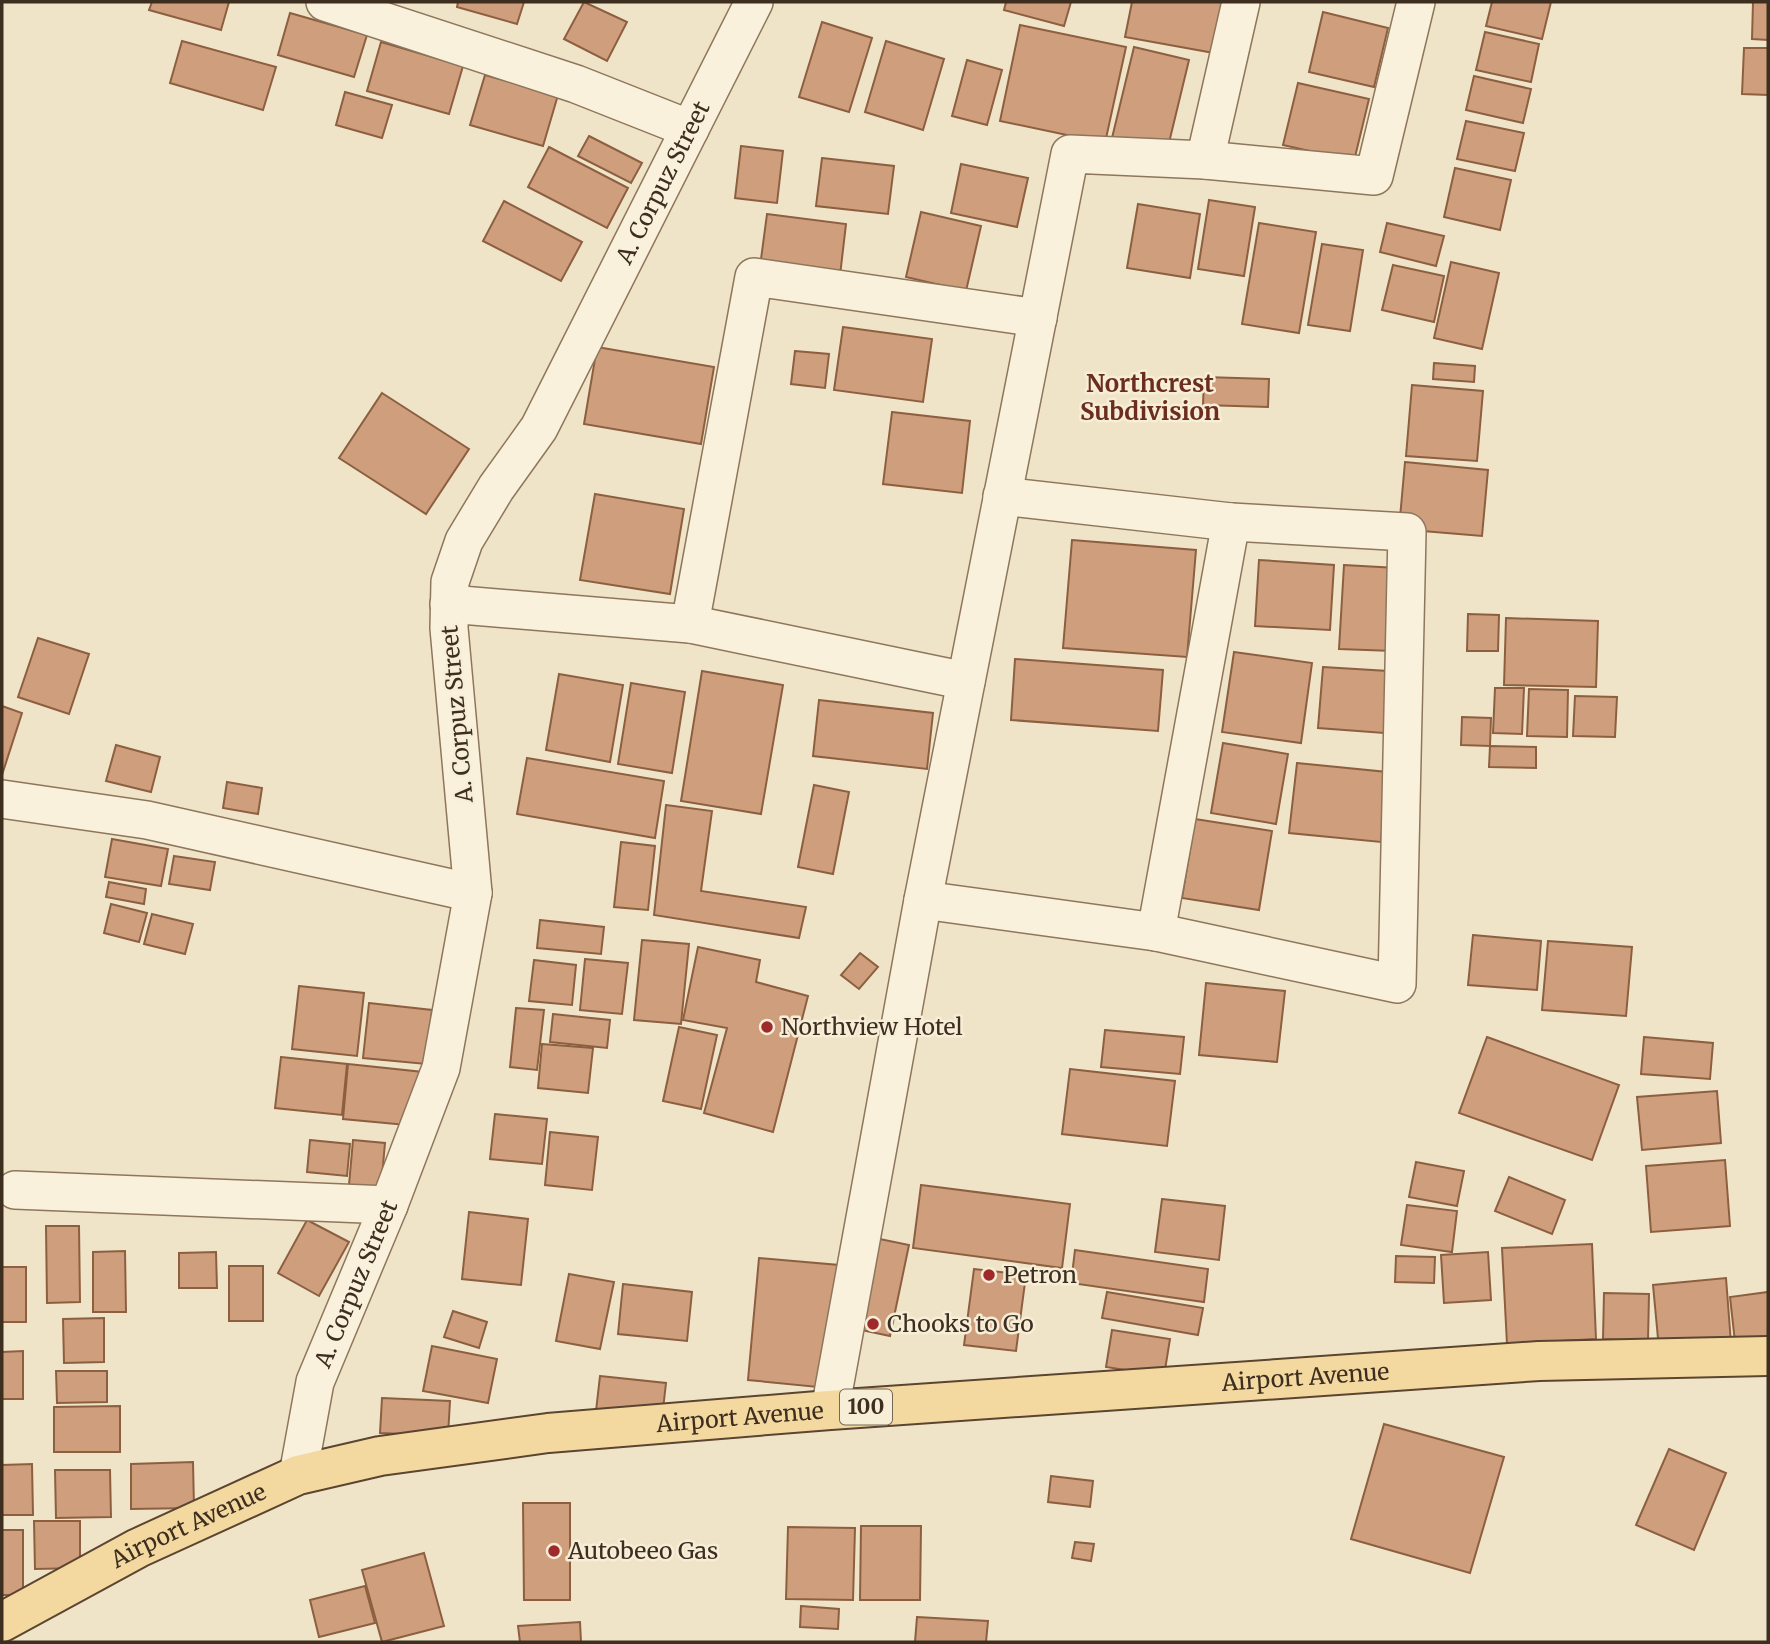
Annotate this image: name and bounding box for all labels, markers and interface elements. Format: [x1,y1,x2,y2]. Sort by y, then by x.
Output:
street label: A. Corpuz Street [609,96,716,269]
district label: Northcrest Subdivision [1080,368,1220,427]
street label: A. Corpuz Street [434,624,479,805]
place label: Northview Hotel [781,1012,963,1041]
marker: Northview Hotel [759,1019,775,1035]
street label: A. Corpuz Street [307,1196,403,1372]
place label: Petron [1003,1260,1077,1289]
marker: Petron [981,1267,997,1283]
place label: Chooks to Go [887,1309,1034,1338]
marker: Chooks to Go [865,1316,881,1332]
street label: Airport Avenue [1220,1356,1390,1397]
road number: 100 [840,1390,892,1424]
street label: Airport Avenue [654,1396,825,1438]
street label: Airport Avenue [105,1477,270,1575]
place label: Autobeeo Gas [567,1536,718,1565]
marker: Autobeeo Gas [546,1543,562,1559]

